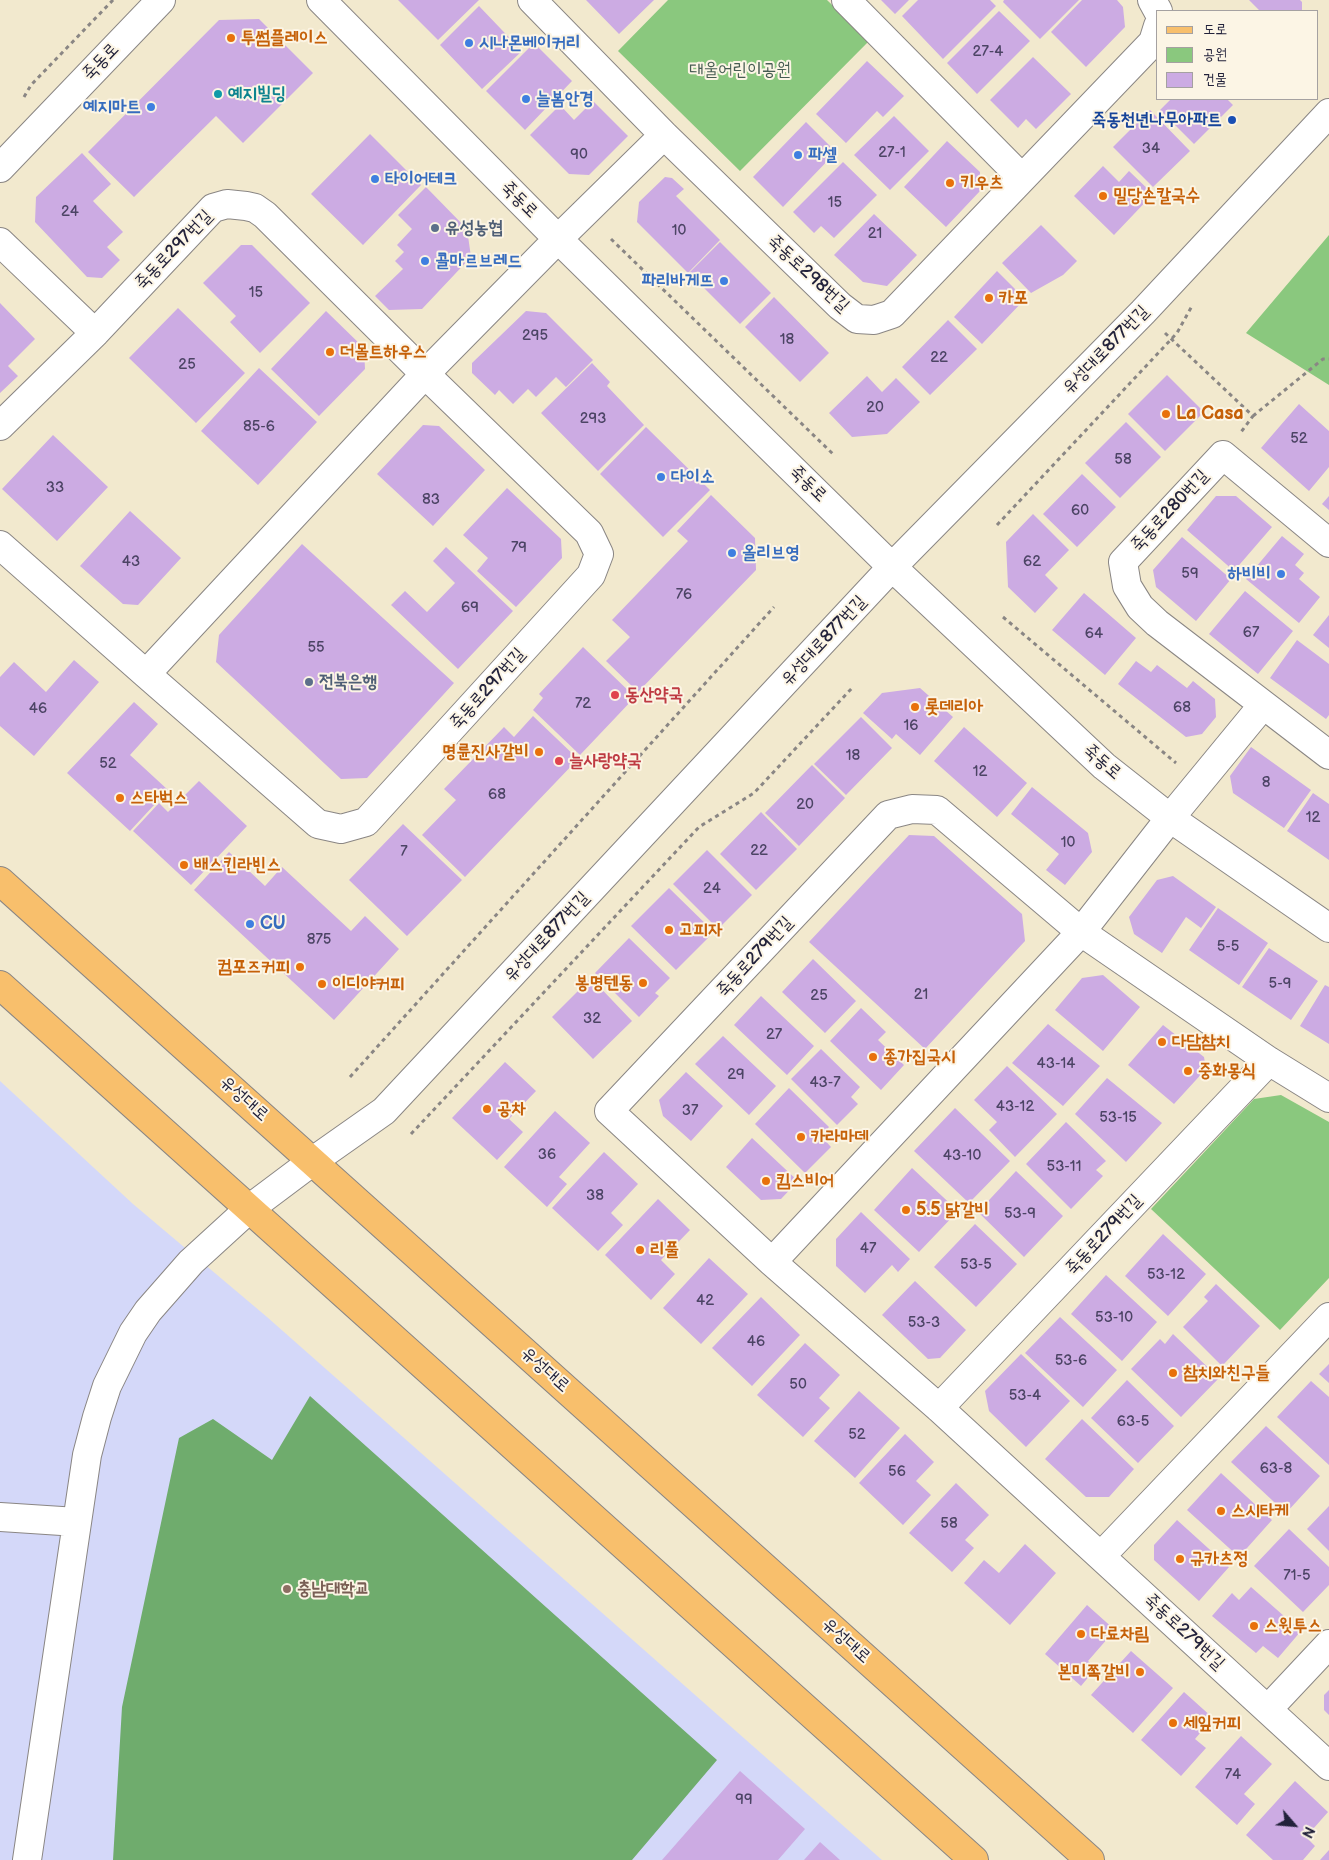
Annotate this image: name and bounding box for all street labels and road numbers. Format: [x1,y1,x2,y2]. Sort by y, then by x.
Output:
street label: 죽동로 [78,39,124,85]
street label: 죽동로 [496,177,542,223]
street label: 죽동로297번길 [131,206,217,294]
street label: 죽동로298번길 [763,231,853,317]
street label: 유성대로877번길 [1058,301,1154,399]
street label: 죽동로 [785,461,831,507]
street label: 죽동로280번길 [1127,466,1213,556]
street label: 유성대로877번길 [777,592,871,690]
street label: 죽동로297번길 [446,644,530,734]
street label: 죽동로 [1079,740,1125,784]
street label: 유성대로877번길 [500,888,594,986]
street label: 죽동로279번길 [712,912,798,1002]
street label: 유성대로 [215,1072,273,1126]
street label: 죽동로279번길 [1061,1190,1147,1280]
street label: 유성대로 [516,1343,574,1397]
street label: 죽동로279번길 [1139,1589,1229,1675]
street label: 유성대로 [817,1614,875,1668]

